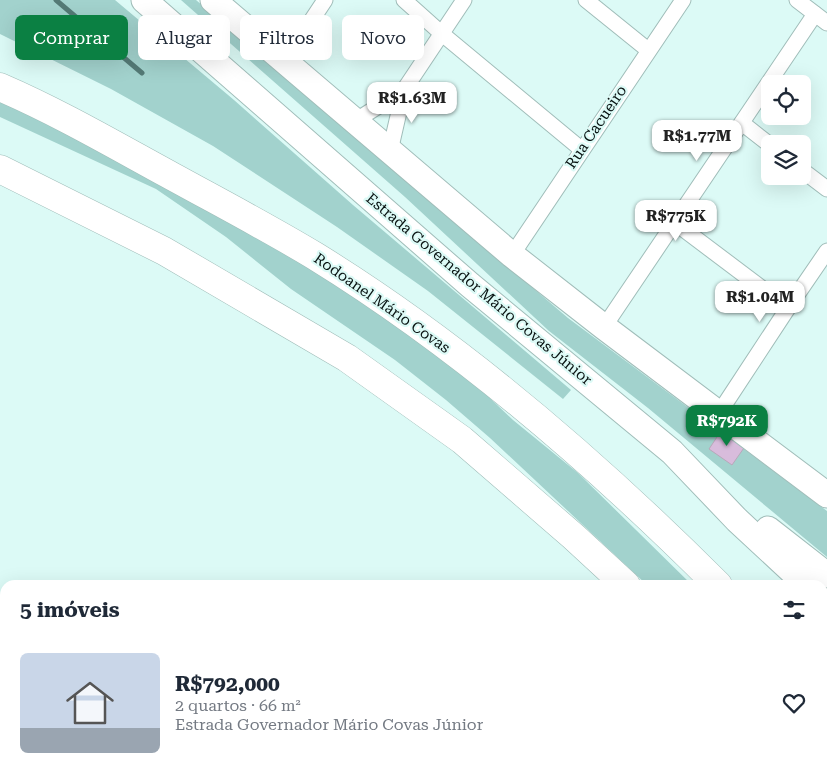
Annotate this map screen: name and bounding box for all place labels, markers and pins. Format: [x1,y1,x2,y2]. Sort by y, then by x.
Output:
pin: R$1.63M [366,82,458,124]
pin: R$1.77M [651,120,743,162]
pin: R$775K [635,200,717,242]
pin: R$1.04M [714,280,806,323]
pin: R$792K [686,404,768,447]

